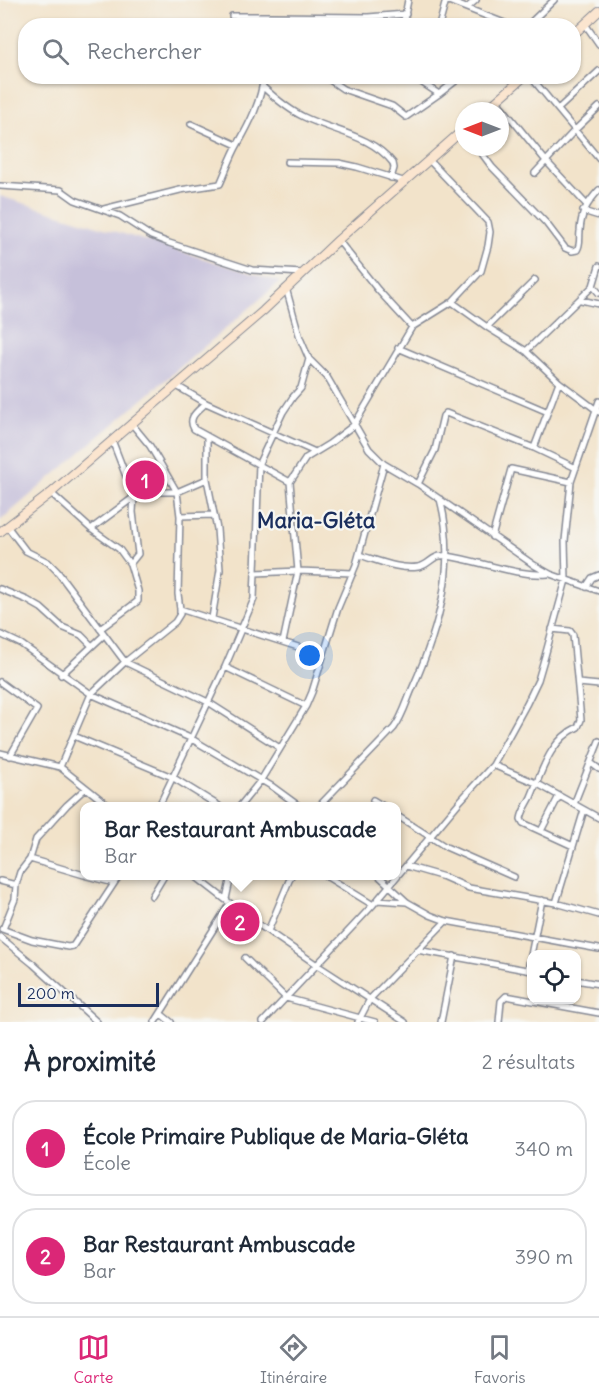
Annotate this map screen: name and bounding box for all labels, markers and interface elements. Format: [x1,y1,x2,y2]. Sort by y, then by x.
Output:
search box [18,18,581,84]
icon: search [39,35,72,68]
text: Rechercher [87,37,202,65]
north arrow [455,102,509,156]
pin: 1 [126,458,164,502]
district label: Maria-Gléta [257,506,376,534]
your location [295,641,324,670]
popup [80,802,401,880]
text: Bar Restaurant Ambuscade [104,815,377,843]
text: Bar [104,843,137,868]
pin: 2 [220,900,260,944]
map controls [527,950,581,1004]
button: locate [527,950,581,1004]
scale bar [18,980,159,1008]
text: 200 m [27,983,75,1003]
text: À proximité [24,1045,156,1078]
text: 2 résultats [482,1049,575,1074]
text: École Primaire Publique de Maria-Gléta [83,1122,469,1150]
text: 1 [42,1136,49,1161]
text: 340 m [515,1136,573,1161]
text: École [83,1150,131,1175]
text: Bar Restaurant Ambuscade [83,1230,355,1258]
text: 2 [40,1244,51,1269]
text: 390 m [515,1244,573,1269]
text: Bar [83,1258,116,1283]
tab: Carte [73,1331,113,1387]
tab: Itinéraire [260,1331,327,1387]
tab: Favoris [474,1331,526,1387]

